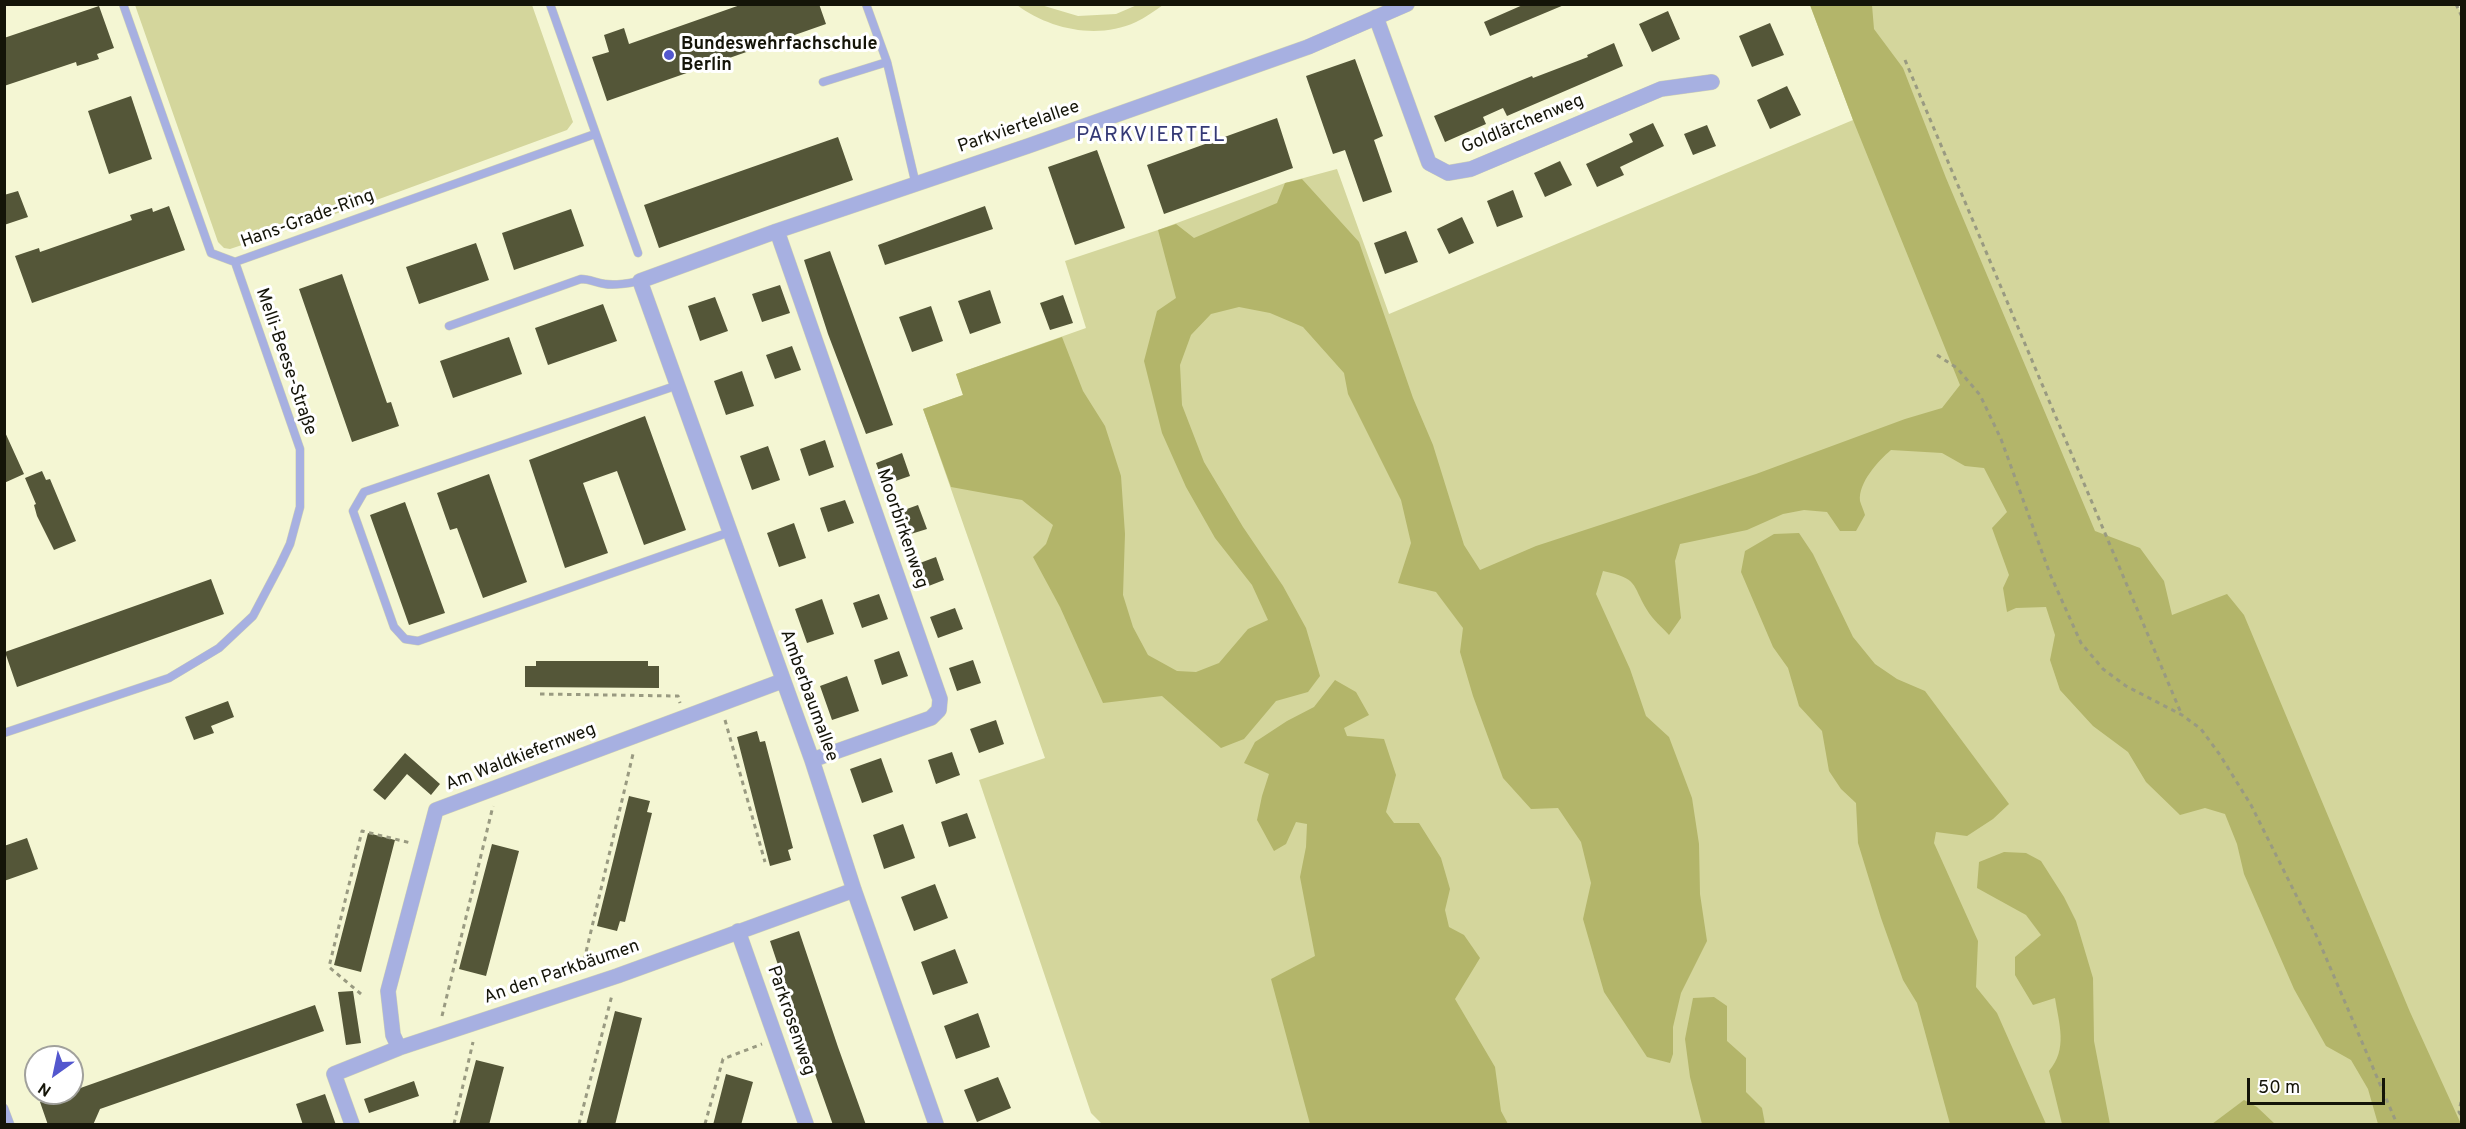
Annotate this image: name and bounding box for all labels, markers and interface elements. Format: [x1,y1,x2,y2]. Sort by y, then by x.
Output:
place label: Bundeswehrfachschule Berlin [681,34,877,76]
marker: Bundeswehrfachschule Berlin [662,48,676,62]
street label: Goldlärchenweg [1459,91,1587,159]
street label: Parkviertelallee [955,97,1083,159]
district label: PARKVIERTEL [1076,124,1226,150]
street label: Hans-Grade-Ring [238,186,378,254]
street label: Melli-Beese-Straße [250,286,320,438]
street label: Moorbirkenweg [870,466,932,592]
street label: Amberbaumallee [774,627,842,765]
street label: Am Waldkiefernweg [443,719,599,797]
street label: An den Parkbäumen [481,936,643,1010]
street label: Parkrosenweg [761,963,819,1079]
north arrow [24,1045,84,1105]
scale bar [2250,1066,2388,1104]
text: N [35,1077,56,1100]
text: 50 m [2258,1077,2300,1100]

